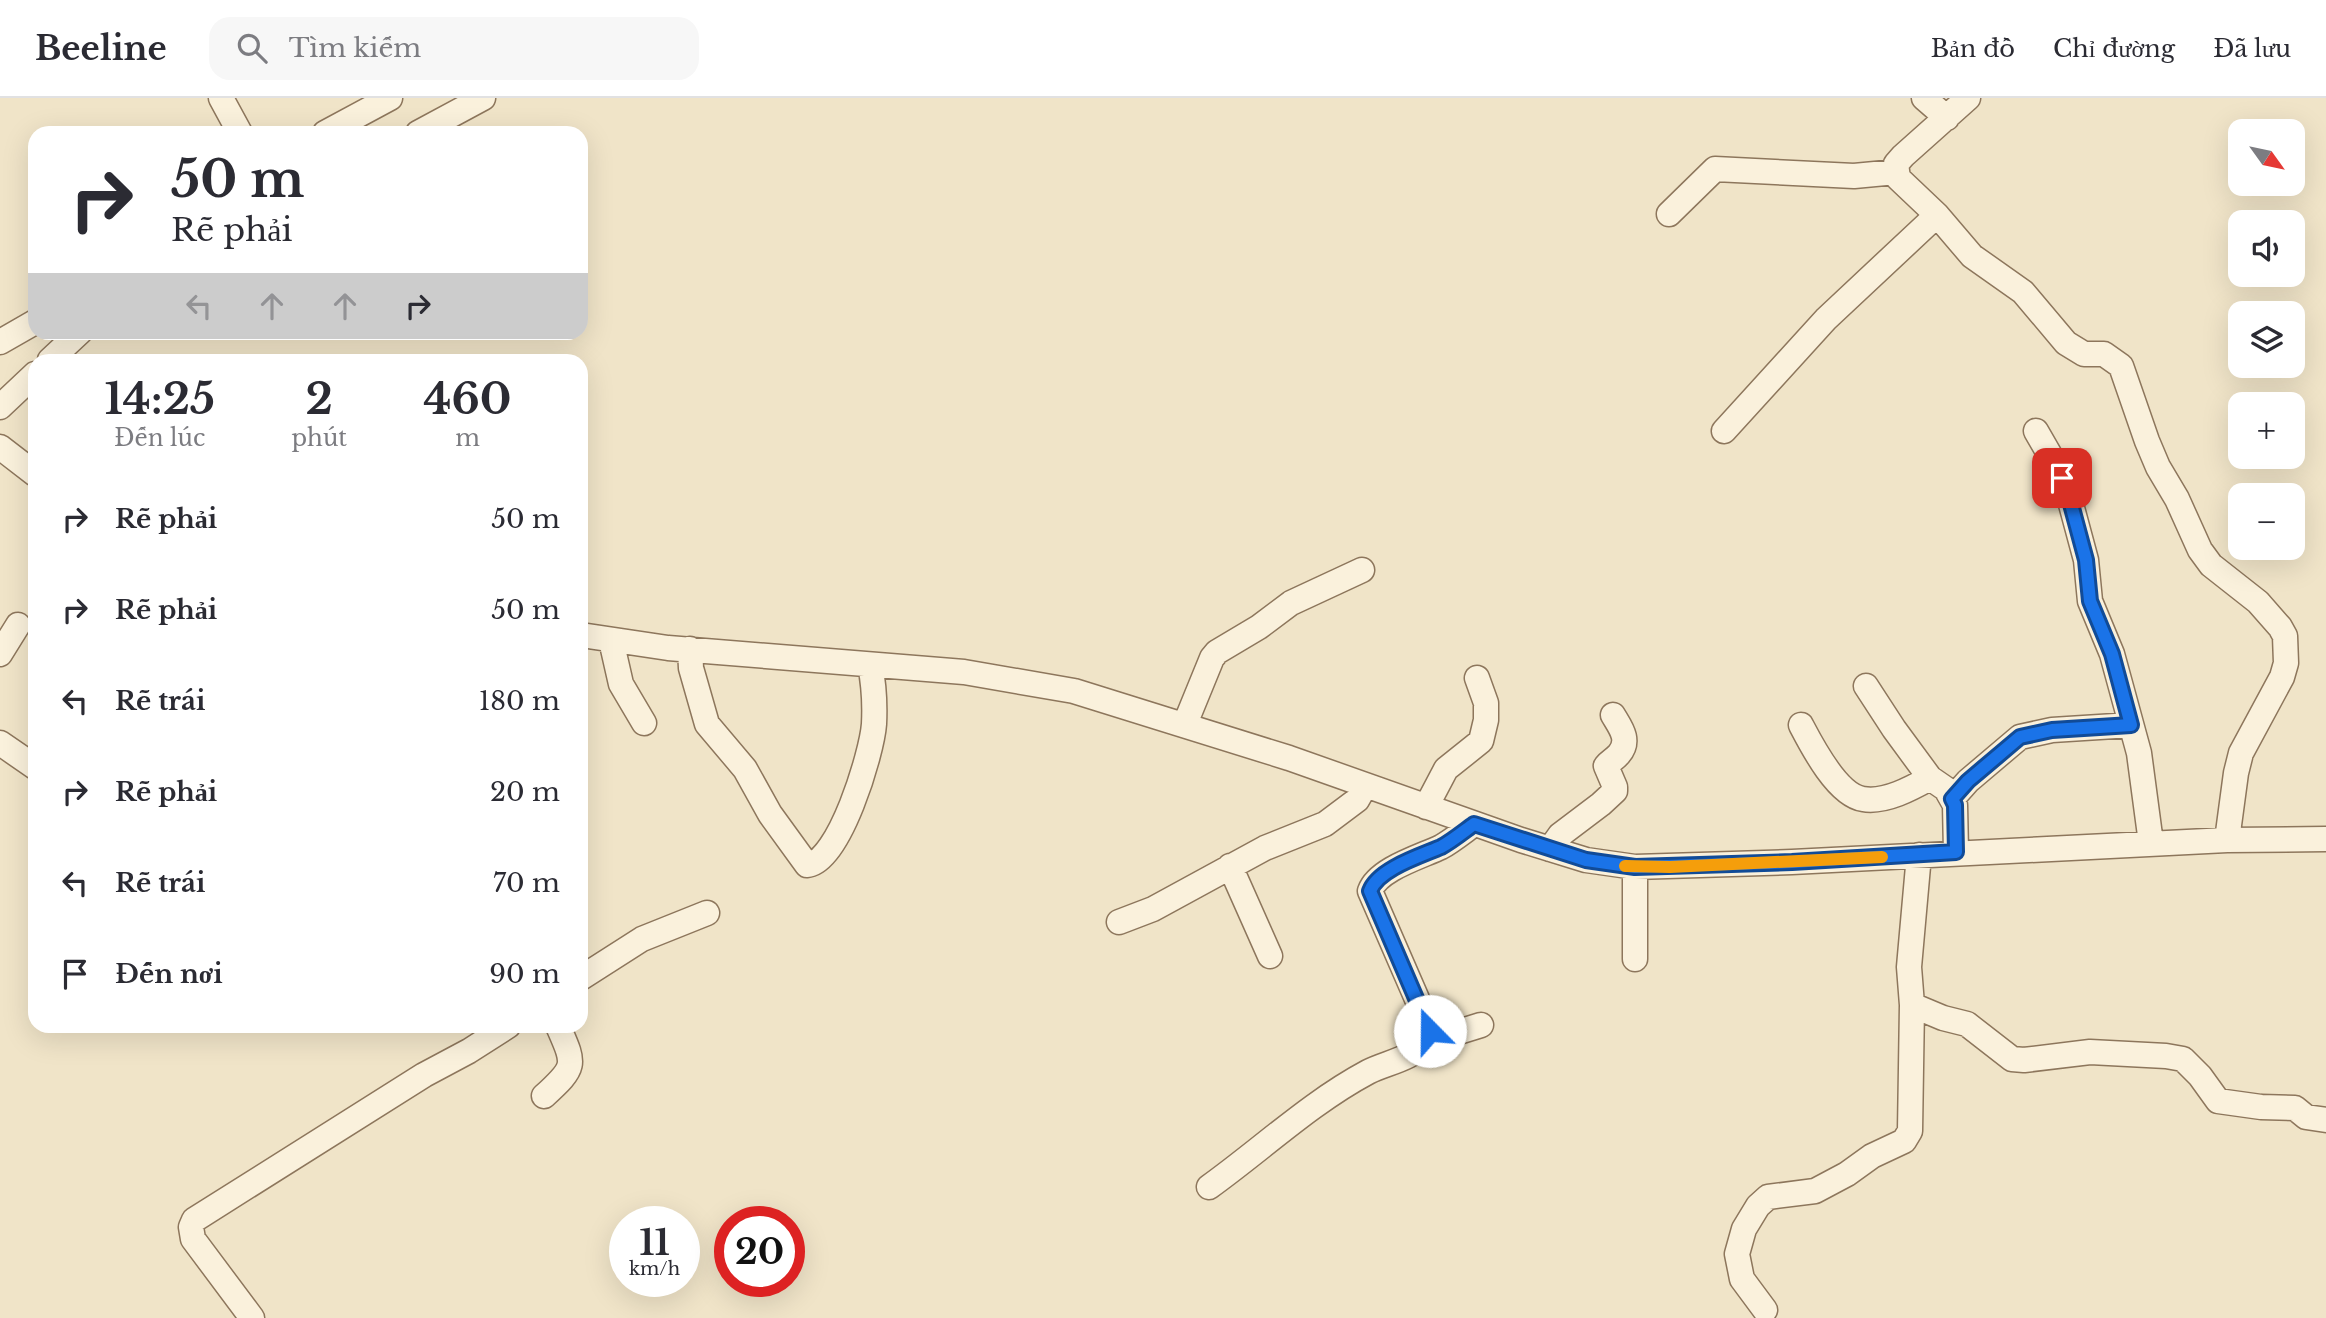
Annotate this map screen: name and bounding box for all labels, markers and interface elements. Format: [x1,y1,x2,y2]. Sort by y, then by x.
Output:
search box [209,17,699,80]
text: Beeline [35,28,167,69]
icon: search [233,29,271,67]
text: Tìm kiếm [289,32,421,64]
text: Bản đồ [1931,34,2015,63]
text: Chỉ đường [2053,34,2175,63]
text: Đã lưu [2213,34,2291,63]
north arrow [2228,119,2305,196]
map controls [2228,119,2305,560]
text: 50 m [171,149,304,210]
icon: right [56,154,147,245]
text: Rẽ phải [171,210,292,250]
button: sound [2228,210,2305,287]
icon: left [180,287,218,325]
icon: ahead [253,287,291,325]
icon: ahead [326,287,364,325]
icon: right [399,287,437,325]
button: layers [2228,301,2305,378]
text: 14:25 [105,373,215,425]
text: 2 [306,373,333,425]
text: 460 [424,373,511,425]
button: + [2228,392,2305,469]
text: Đến lúc [114,424,205,452]
text: phút [292,424,347,452]
text: m [455,424,480,452]
pin [2032,448,2092,508]
icon: arrive [2043,459,2081,497]
button: − [2228,483,2305,560]
icon: right [56,500,94,538]
text: Rẽ phải [115,503,217,535]
text: 50 m [491,503,560,535]
icon: right [56,591,94,629]
text: Rẽ phải [115,594,217,626]
text: 50 m [491,594,560,626]
icon: left [56,682,94,720]
text: Rẽ trái [115,685,205,717]
text: 180 m [479,685,560,717]
icon: right [56,773,94,811]
text: Rẽ phải [115,776,217,808]
text: 20 m [490,776,560,808]
icon: left [56,864,94,902]
text: Rẽ trái [115,867,205,899]
text: 70 m [493,867,560,899]
icon: arrive [56,955,94,993]
text: Đến nơi [115,958,223,990]
text: 90 m [489,958,560,990]
position arrow [1393,994,1467,1068]
speed limit sign: 20 [714,1206,805,1297]
text: 11 [639,1221,670,1264]
text: km/h [629,1258,680,1280]

